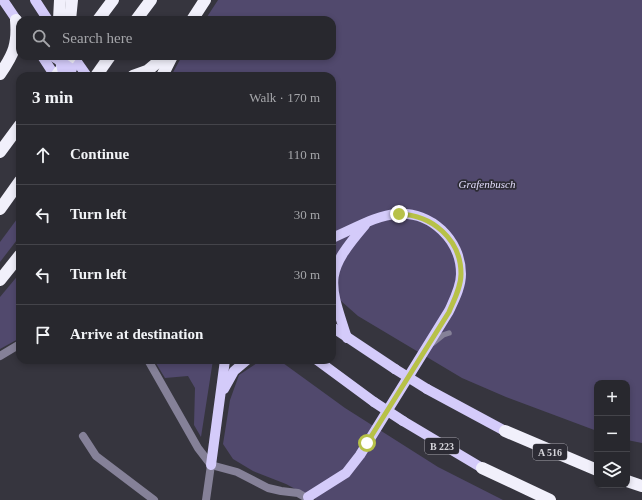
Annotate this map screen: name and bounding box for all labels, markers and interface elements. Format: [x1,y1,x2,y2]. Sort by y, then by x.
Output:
search box [16,16,336,60]
icon: search [30,27,52,49]
text: Search here [62,30,132,46]
text: 3 min [32,88,73,107]
text: Walk · 170 m [249,90,320,105]
icon: ahead [32,144,54,166]
text: Continue [70,146,129,162]
text: 110 m [288,147,320,162]
park label: Grafenbusch [459,178,516,190]
icon: left [32,204,54,226]
route end [390,205,408,223]
text: Turn left [70,206,127,222]
text: 30 m [294,207,320,222]
icon: left [32,264,54,286]
text: Turn left [70,266,127,282]
text: 30 m [294,267,320,282]
icon: arrive [32,324,54,346]
text: Arrive at destination [70,326,203,342]
map controls [594,380,630,488]
button: + [594,380,630,416]
button: − [594,416,630,452]
route start [358,434,376,452]
road number: B 223 [425,438,459,454]
road number: A 516 [533,444,567,460]
button: layers [594,452,630,488]

